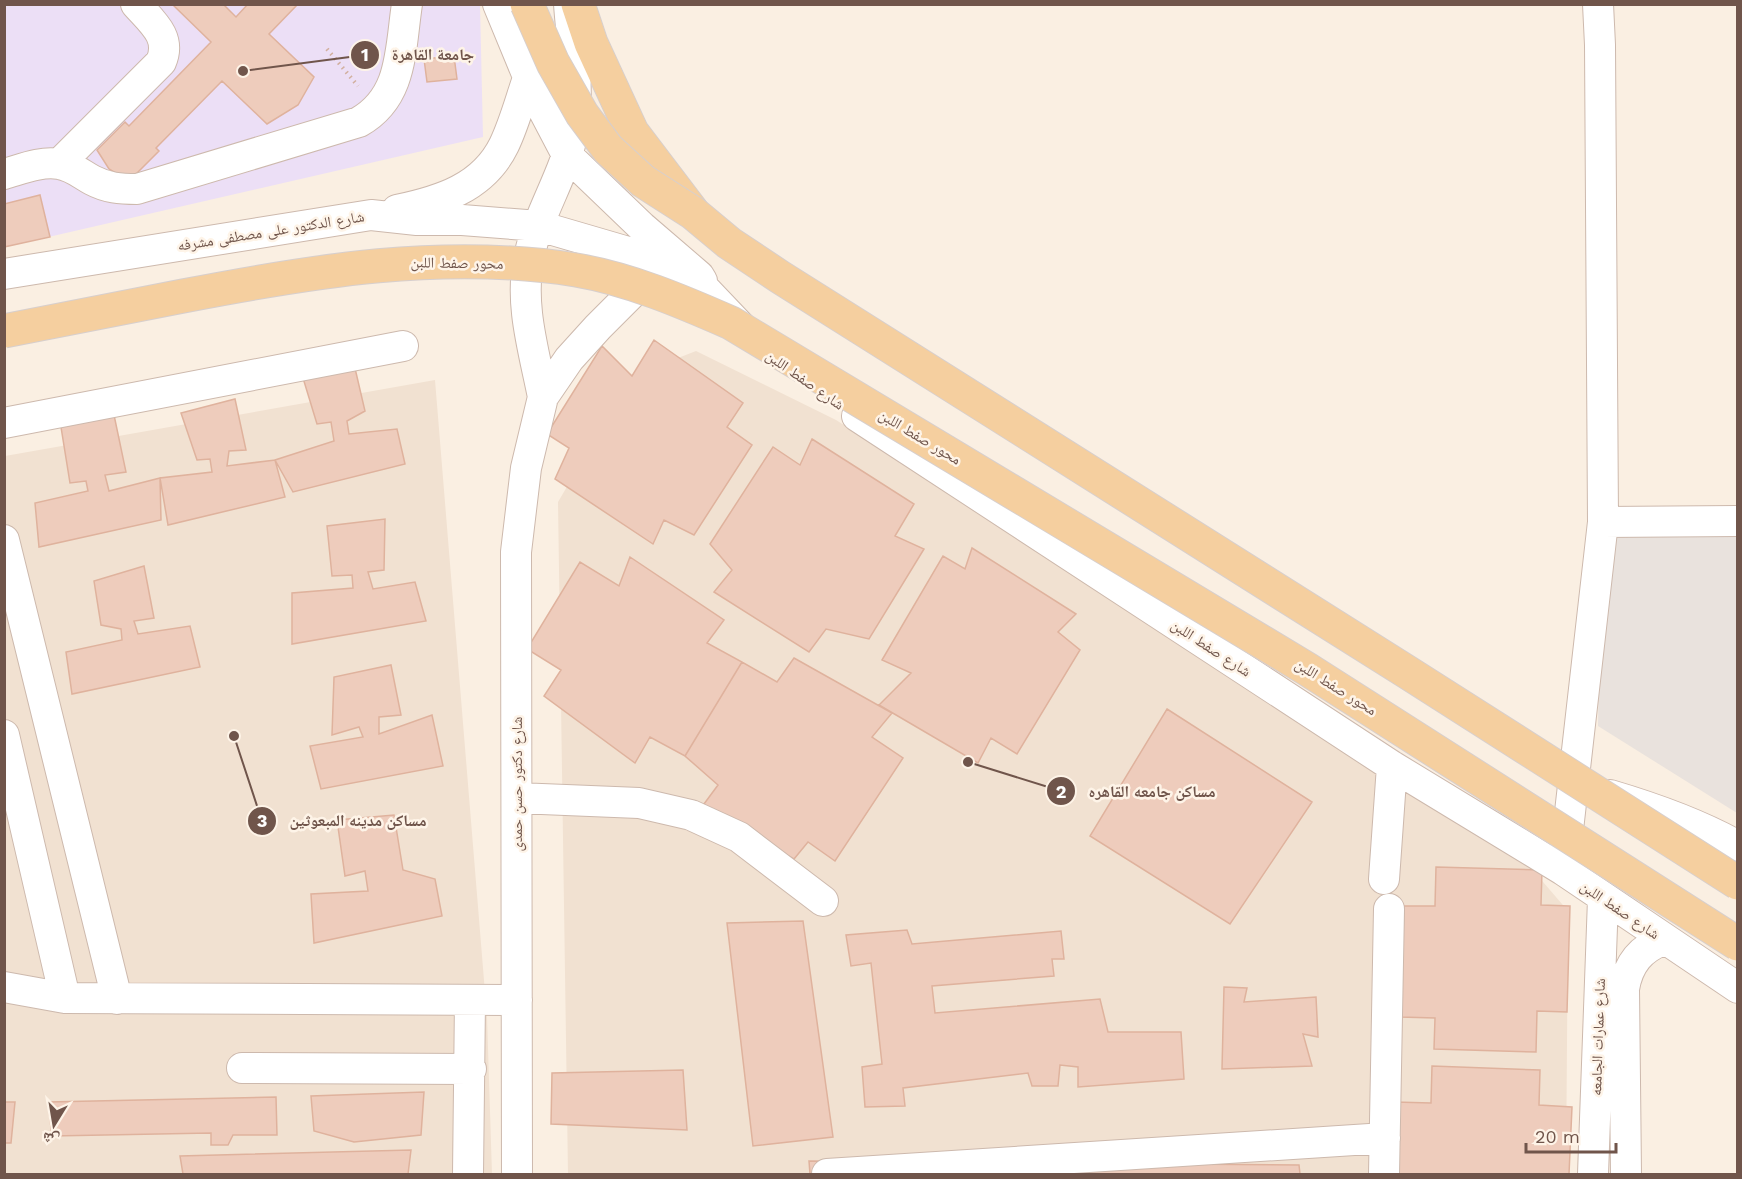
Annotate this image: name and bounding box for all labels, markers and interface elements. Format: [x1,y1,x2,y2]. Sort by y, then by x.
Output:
callout: جامعة القاهرة [350,38,486,72]
text: 1 [361,44,369,65]
text: جامعة القاهرة [392,45,474,64]
street label: شارع الدكتور على مصطفى مشرفه [176,207,366,256]
street label: محور صفط اللبن [410,253,504,274]
street label: شارع صفط اللبن [762,346,848,415]
street label: محور صفط اللبن [875,405,964,470]
street label: شارع صفط اللبن [1167,616,1254,681]
street label: محور صفط اللبن [1291,655,1380,720]
street label: شارع دكتور حسن حمدى [508,716,527,851]
callout: مساكن جامعه القاهره [1046,774,1227,808]
text: 2 [1056,781,1066,802]
text: مساكن جامعه القاهره [1089,782,1215,801]
callout: مساكن مدينه المبعوثين [247,804,438,838]
text: 3 [257,810,267,831]
text: مساكن مدينه المبعوثين [289,811,427,830]
street label: شارع صفط اللبن [1576,877,1663,944]
street label: شارع عمارات الجامعه [1587,978,1610,1096]
north arrow [24,1095,84,1155]
scale bar [1526,1116,1616,1154]
text: 20 m [1535,1126,1580,1147]
text: ش [41,1128,61,1150]

